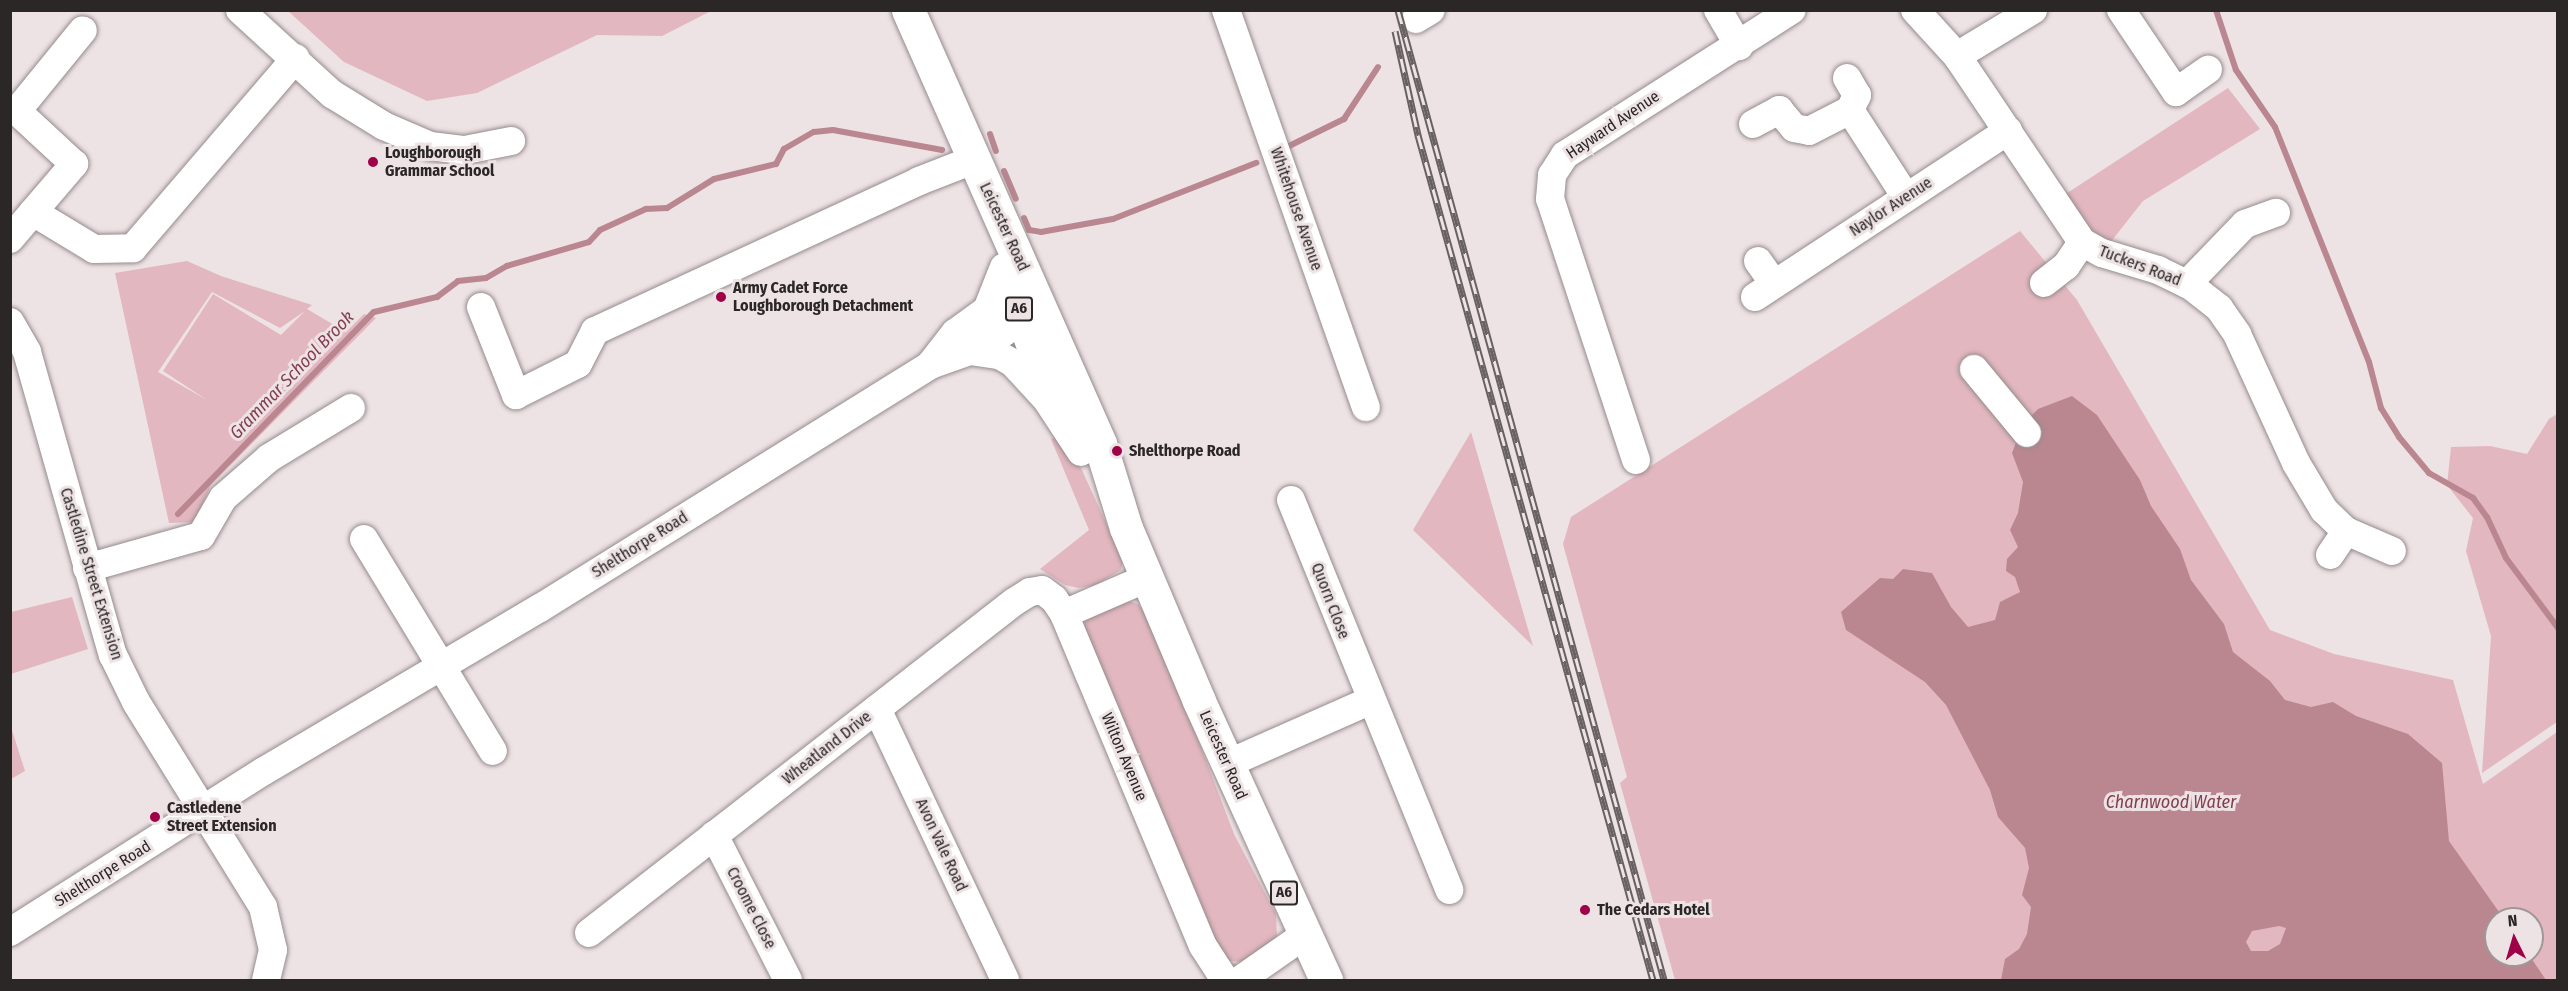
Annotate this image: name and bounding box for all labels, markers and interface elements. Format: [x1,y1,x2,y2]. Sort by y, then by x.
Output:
street label: Hayward Avenue [1563,87,1663,163]
place label: Loughborough Grammar School [385,143,494,181]
street label: Whitehouse Avenue [1266,145,1326,273]
marker: Loughborough Grammar School [366,155,380,169]
street label: Naylor Avenue [1846,173,1936,241]
street label: Leicester Road [975,180,1033,274]
street label: Tuckers Road [2096,242,2184,290]
place label: Army Cadet Force Loughborough Detachment [733,278,913,316]
marker: Army Cadet Force Loughborough Detachment [714,290,728,304]
road number: A6 [1004,297,1034,321]
water label: Grammar School Brook [225,307,359,443]
place label: Shelthorpe Road [1129,441,1241,461]
marker: Shelthorpe Road [1110,444,1124,458]
street label: Castledine Street Extension [56,486,126,662]
street label: Shelthorpe Road [588,508,692,582]
street label: Quorn Close [1307,560,1353,642]
street label: Wheatland Drive [779,707,875,789]
street label: Leicester Road [1195,708,1251,802]
street label: Wilton Avenue [1097,710,1151,804]
water label: Charnwood Water [2106,791,2236,813]
street label: Avon Vale Road [911,796,971,894]
place label: Castledene Street Extension [167,798,277,836]
marker: Castledene Street Extension [148,810,162,824]
street label: Shelthorpe Road [51,837,155,911]
street label: Croome Close [722,864,780,952]
road number: A6 [1269,881,1299,905]
place label: The Cedars Hotel [1597,900,1710,920]
marker: The Cedars Hotel [1578,903,1592,917]
north arrow [2484,907,2544,967]
text: N [2507,911,2518,930]

